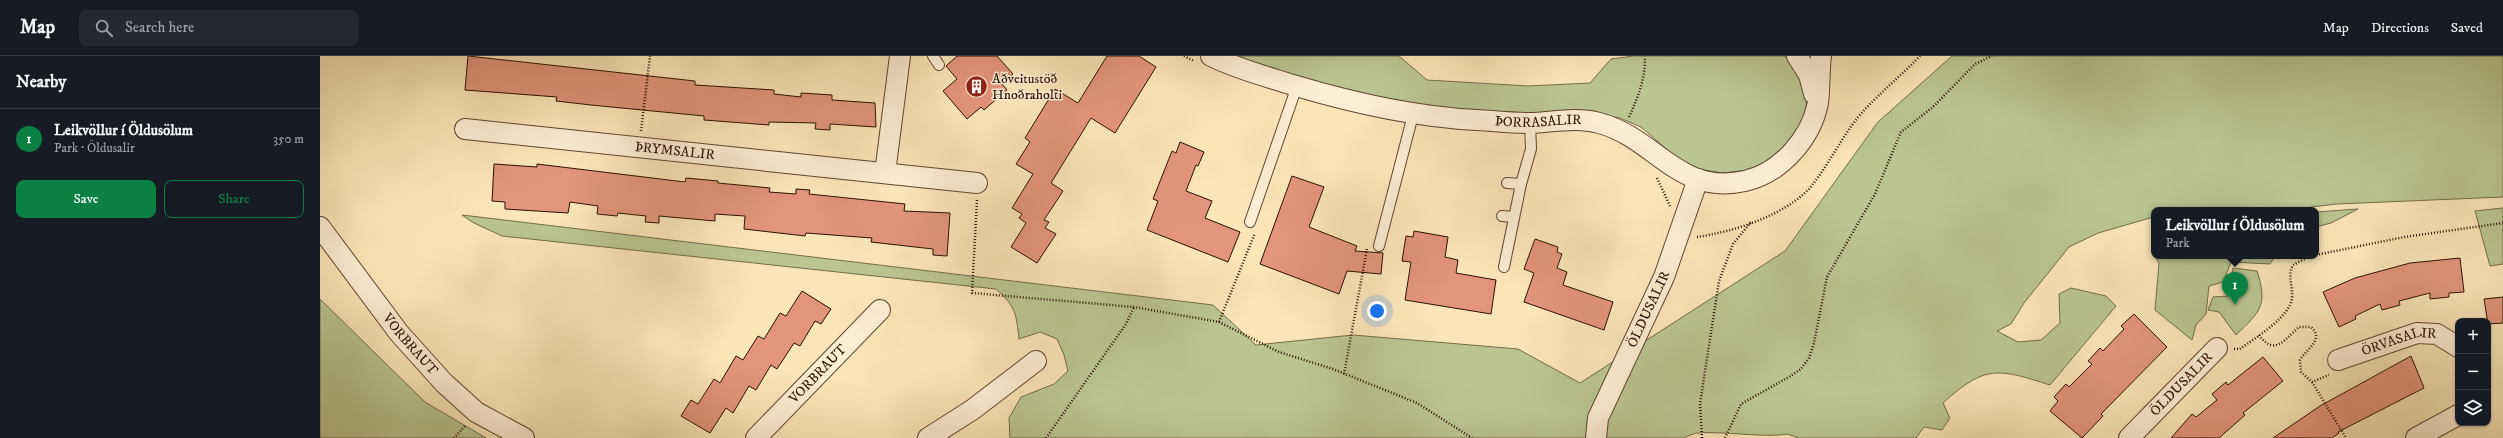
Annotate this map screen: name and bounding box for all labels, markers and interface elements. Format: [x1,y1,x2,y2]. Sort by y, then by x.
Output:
search box [79,10,359,46]
text: Map [20,16,55,39]
icon: search [93,17,115,39]
text: Search here [125,18,194,37]
text: Map [2323,19,2349,37]
text: Directions [2371,19,2429,37]
text: Saved [2451,19,2483,37]
place label: Aðveitustöð Hnoðraholti [992,70,1062,104]
text: Nearby [16,71,66,93]
building icon: Aðveitustöð Hnoðraholti [964,74,990,100]
street label: ÞORRASALIR [1494,111,1582,132]
text: Leikvöllur í Öldusölum [54,121,193,140]
text: 1 [27,131,31,147]
text: 350 m [273,131,304,147]
street label: ÞRYMSALIR [634,138,716,164]
text: Park · Öldusalir [54,140,135,156]
button: Save [16,180,156,218]
button: Share [164,180,304,218]
popup [2151,207,2319,259]
text: Leikvöllur í Öldusölum [2165,216,2305,235]
text: Park [2165,235,2190,251]
street label: ÖLDUSALIR [1623,268,1675,351]
pin: 1 [2222,272,2248,305]
your location [1367,301,1387,321]
street label: VORBRAUT [378,309,442,379]
map controls [2455,318,2491,426]
button: + [2455,318,2491,354]
street label: ÖRVASALIR [2359,323,2437,360]
street label: VORBRAUT [784,340,851,408]
street label: ÖLDUSALIR [2146,348,2217,420]
button: − [2455,354,2491,390]
button: layers [2455,390,2491,426]

